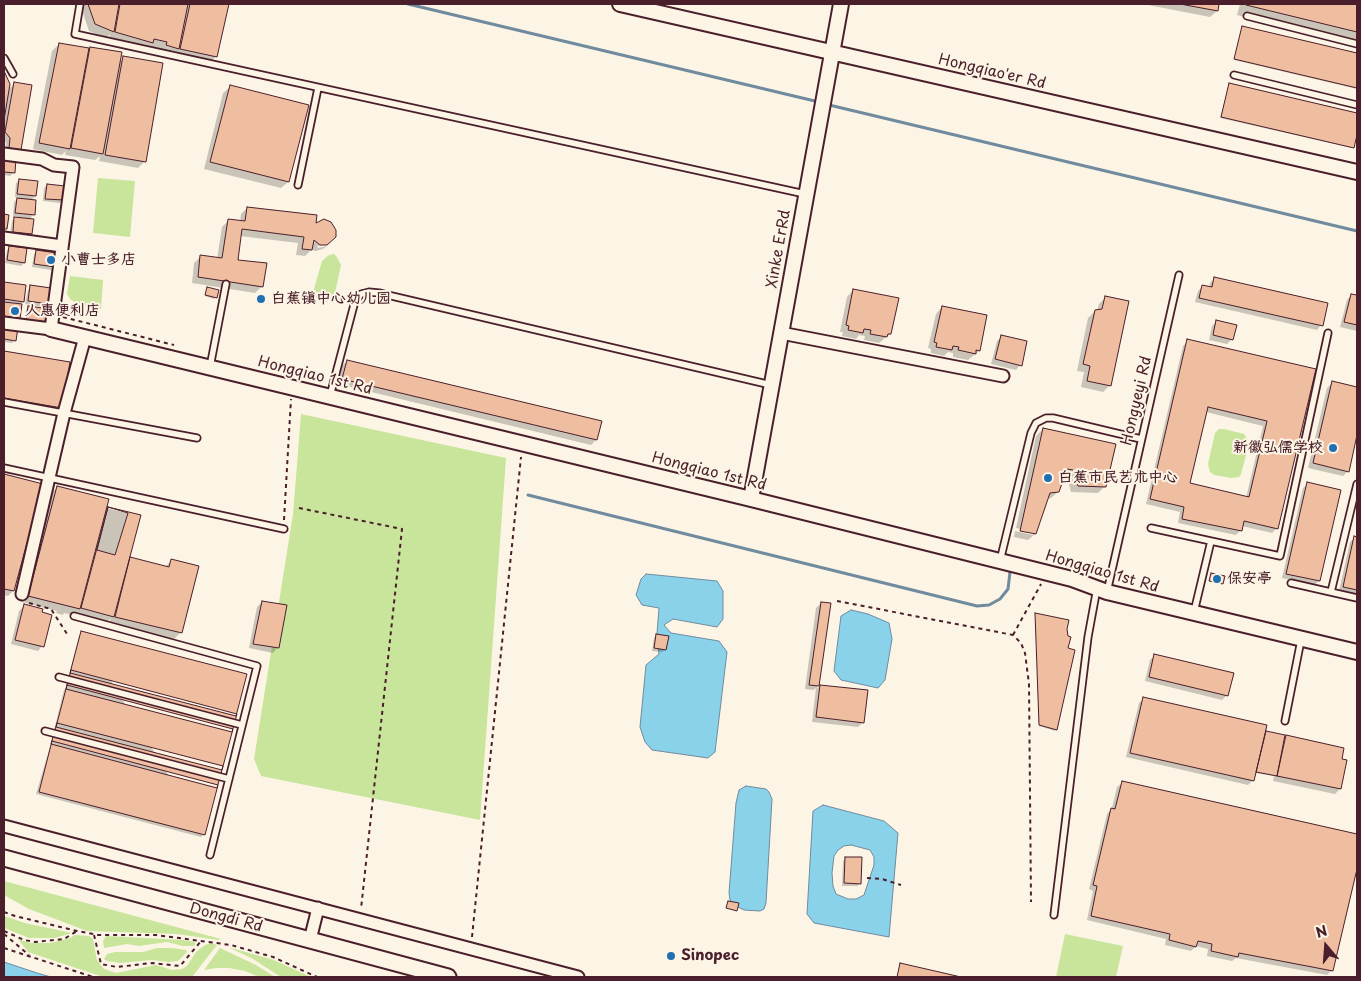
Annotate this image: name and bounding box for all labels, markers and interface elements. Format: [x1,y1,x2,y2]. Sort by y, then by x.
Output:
street label: Hongqiao'er Rd [936,51,1048,93]
street label: Xinke ErRd [763,208,795,290]
place label: 小曹士多店 [61,251,136,269]
marker: 小曹士多店 [45,254,57,266]
place label: 白蕉镇中心幼儿园 [271,290,391,308]
marker: 白蕉镇中心幼儿园 [255,293,267,305]
place label: 人惠便利店 [25,302,100,320]
marker: 人惠便利店 [9,305,21,317]
street label: Hongqiao 1st Rd [256,353,374,399]
street label: Hongyeyi Rd [1118,355,1156,447]
place label: 新徽弘儒学校 [1233,439,1323,457]
marker: 新徽弘儒学校 [1327,442,1339,454]
street label: Hongqiao 1st Rd [650,449,768,495]
place label: 白蕉市民艺术中心 [1058,469,1178,487]
marker: 白蕉市民艺术中心 [1042,472,1054,484]
street label: Hongqiao 1st Rd [1043,547,1161,597]
place label: 保安亭 [1227,570,1272,588]
marker: 保安亭 [1211,573,1223,585]
street label: Dongdi Rd [188,900,264,936]
text: N [1313,920,1330,943]
north arrow [1301,921,1351,971]
place label: Sinopec [681,947,739,965]
marker: Sinopec [665,950,677,962]

